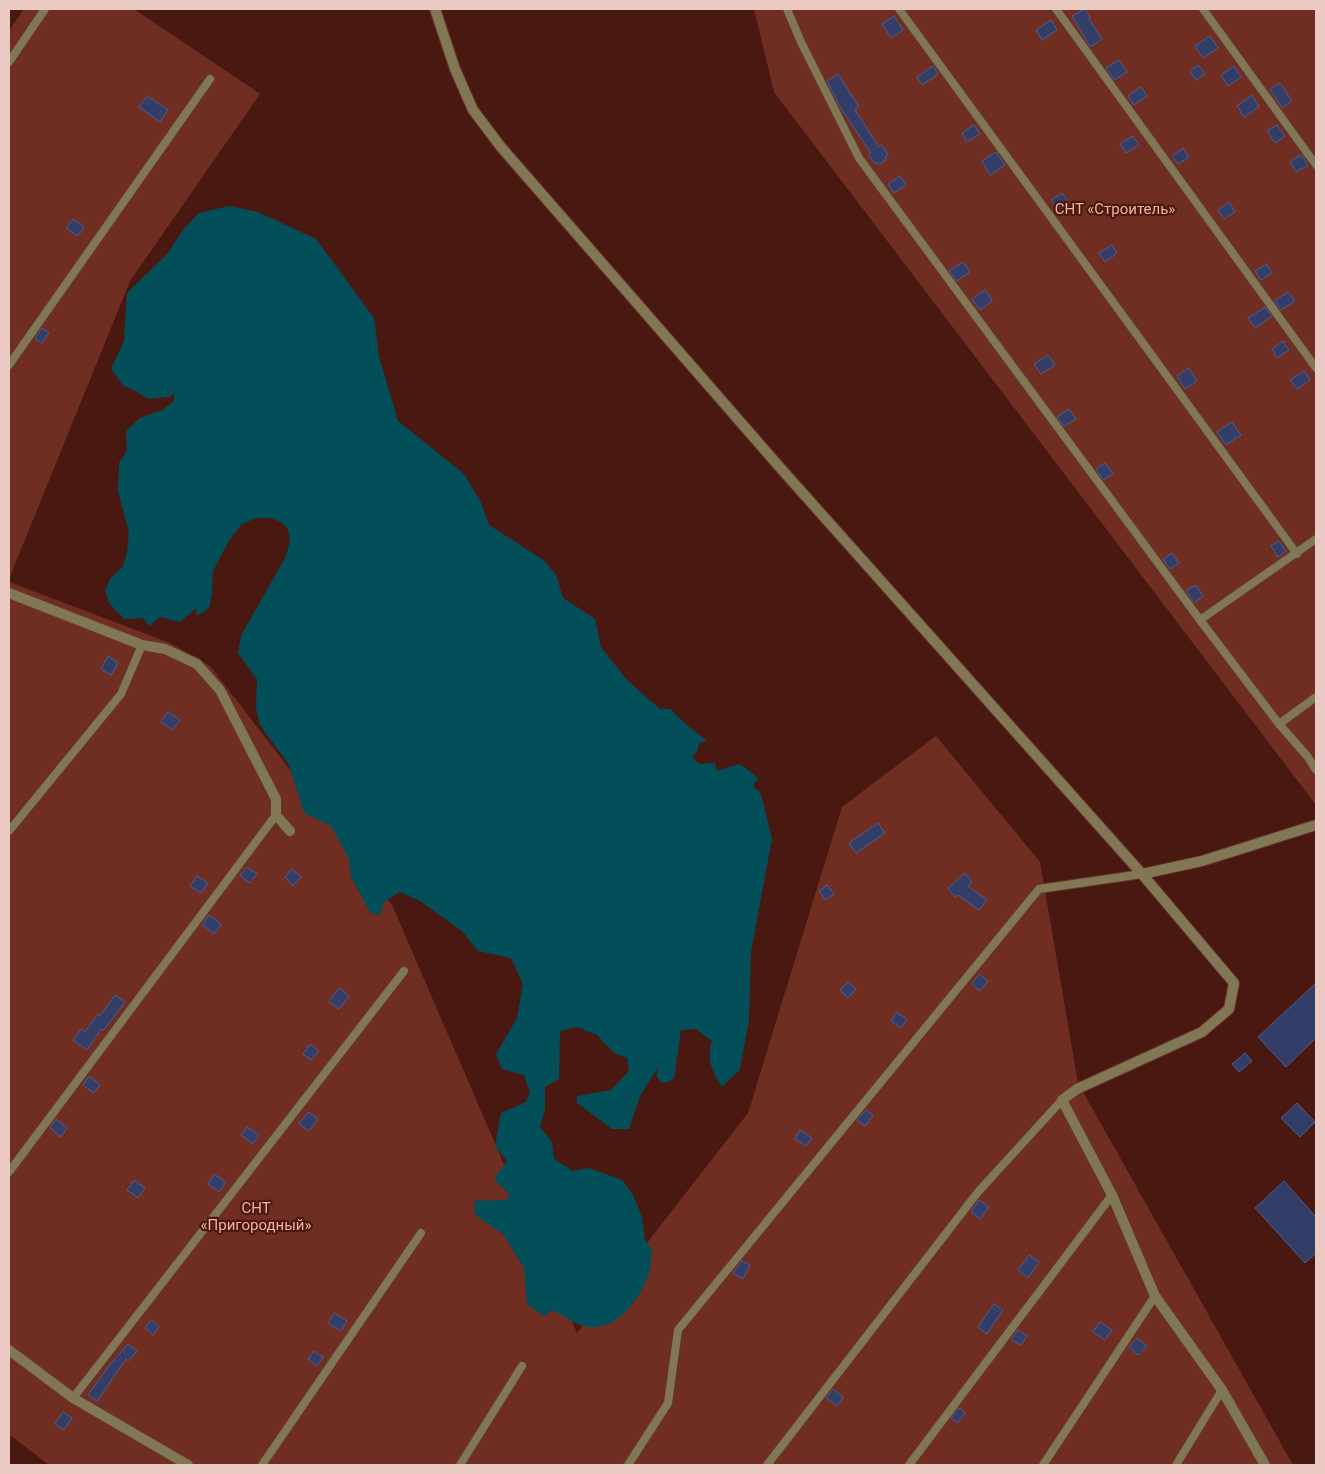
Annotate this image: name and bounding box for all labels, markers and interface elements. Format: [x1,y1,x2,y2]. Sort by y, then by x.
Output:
park label: СНТ «Строитель» [1055,200,1175,218]
park label: СНТ «Пригородный» [200,1199,312,1234]

